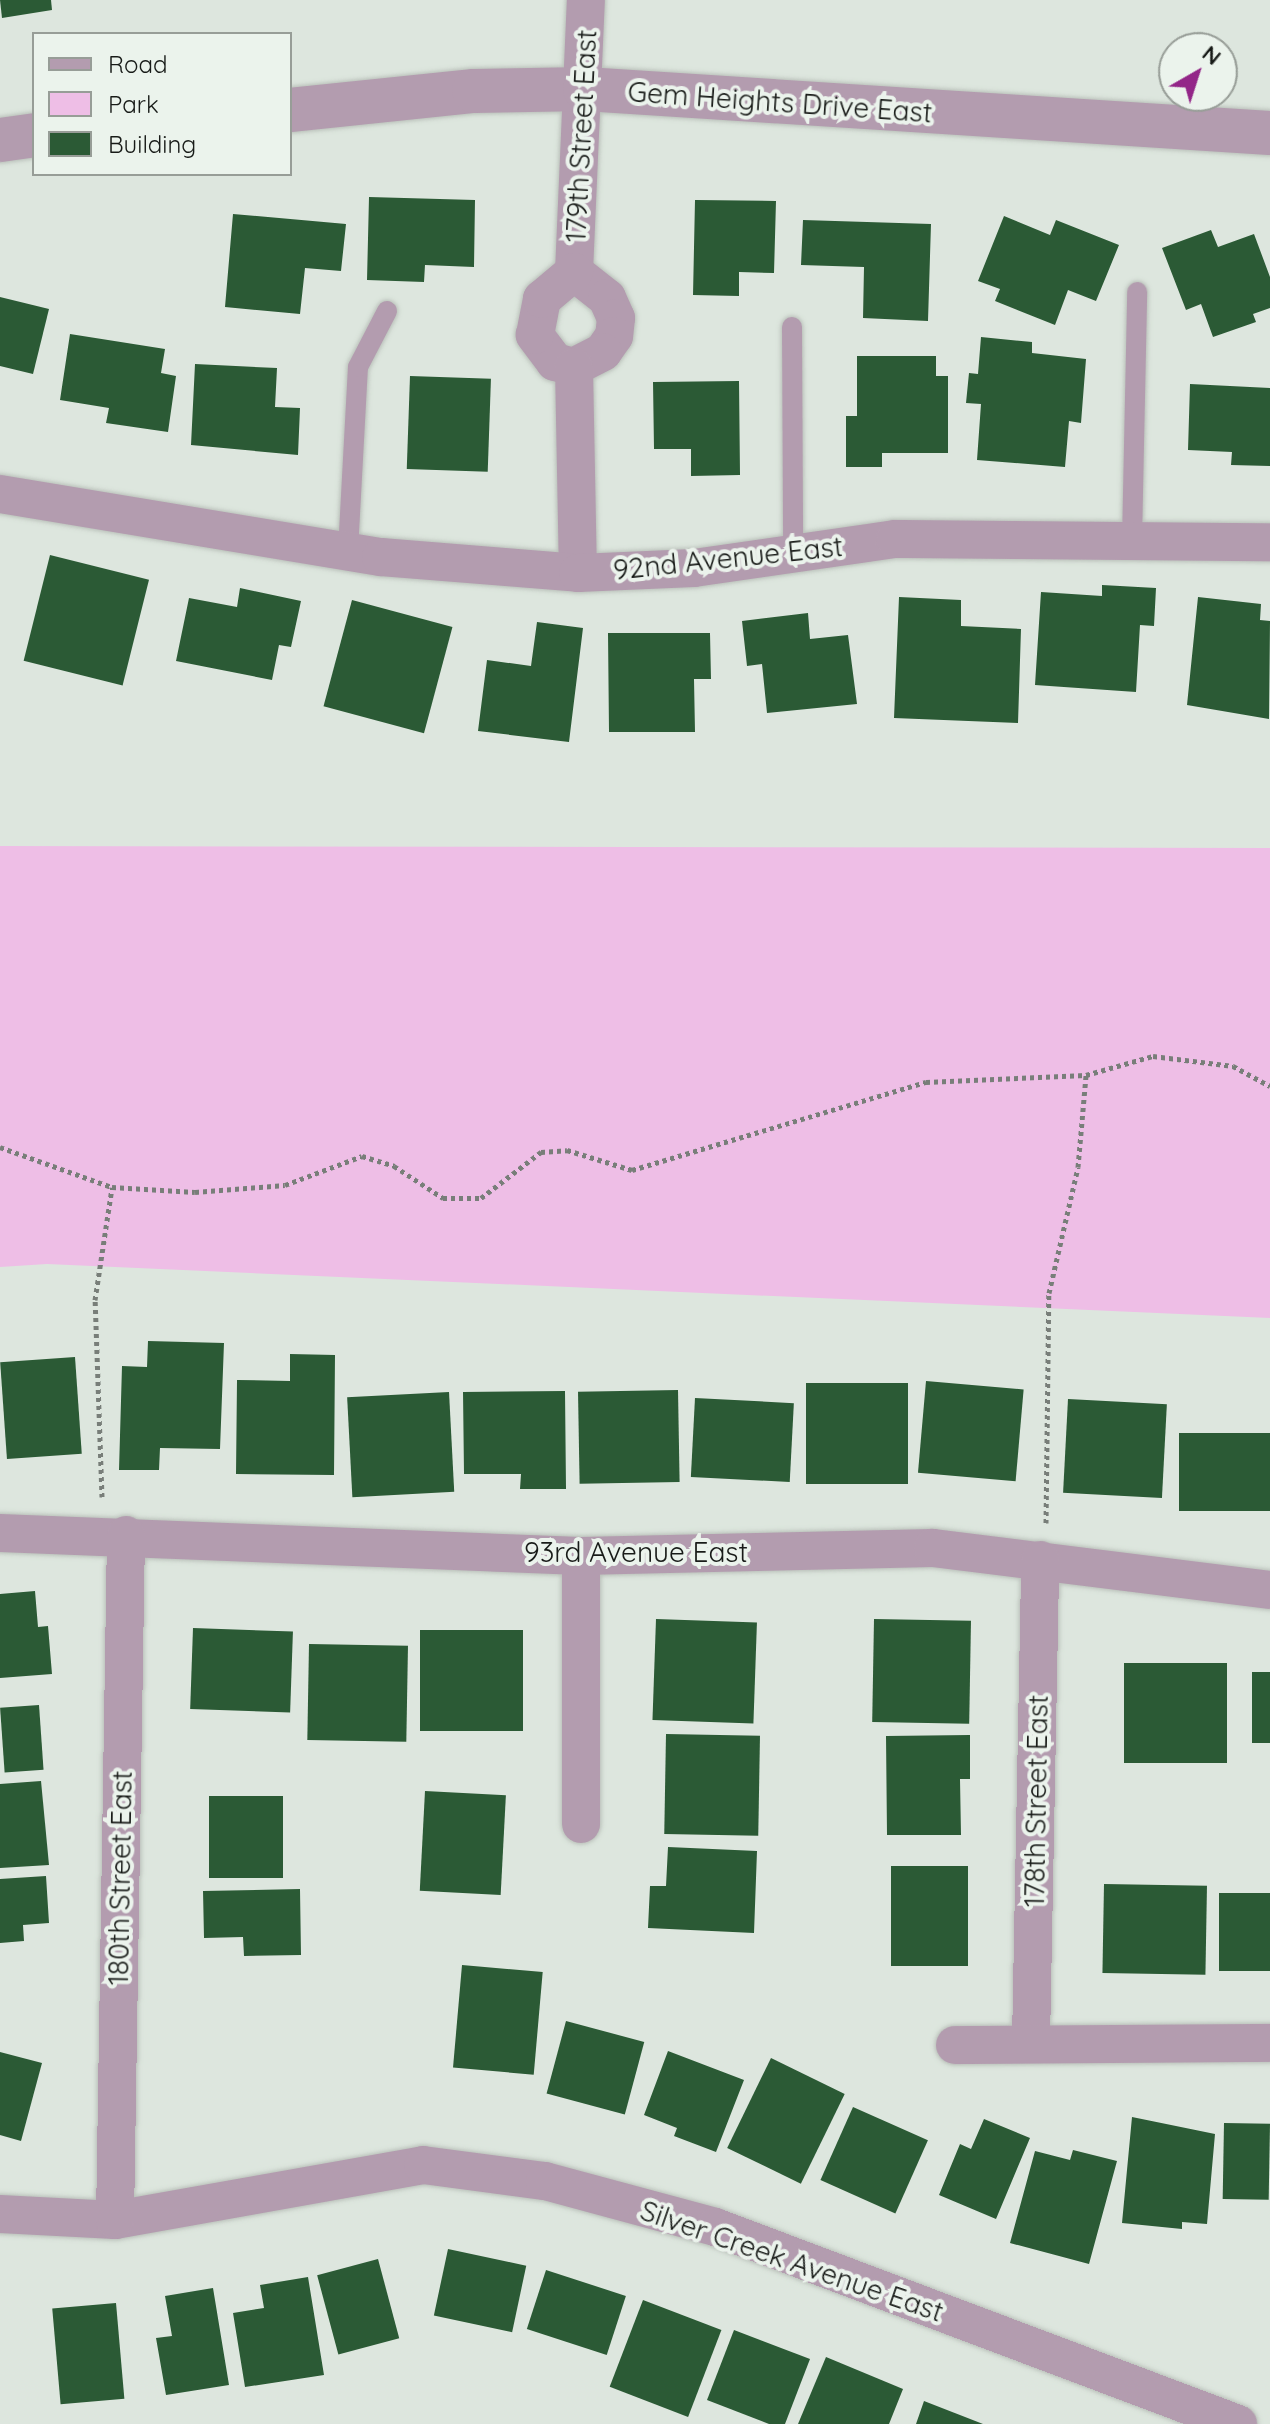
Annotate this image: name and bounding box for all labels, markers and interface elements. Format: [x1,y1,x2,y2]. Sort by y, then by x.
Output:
street label: 179th Street East [559,29,603,243]
legend [32,32,292,176]
north arrow [1158,32,1238,112]
text: N [1197,39,1227,71]
text: Road [108,49,168,79]
street label: Gem Heights Drive East [627,75,933,129]
text: Park [108,89,159,119]
text: Building [108,129,196,159]
street label: 92nd Avenue East [611,529,845,587]
street label: 93rd Avenue East [524,1535,748,1569]
street label: 178th Street East [1017,1694,1055,1908]
street label: 180th Street East [101,1770,139,1986]
street label: Silver Creek Avenue East [636,2193,948,2329]

